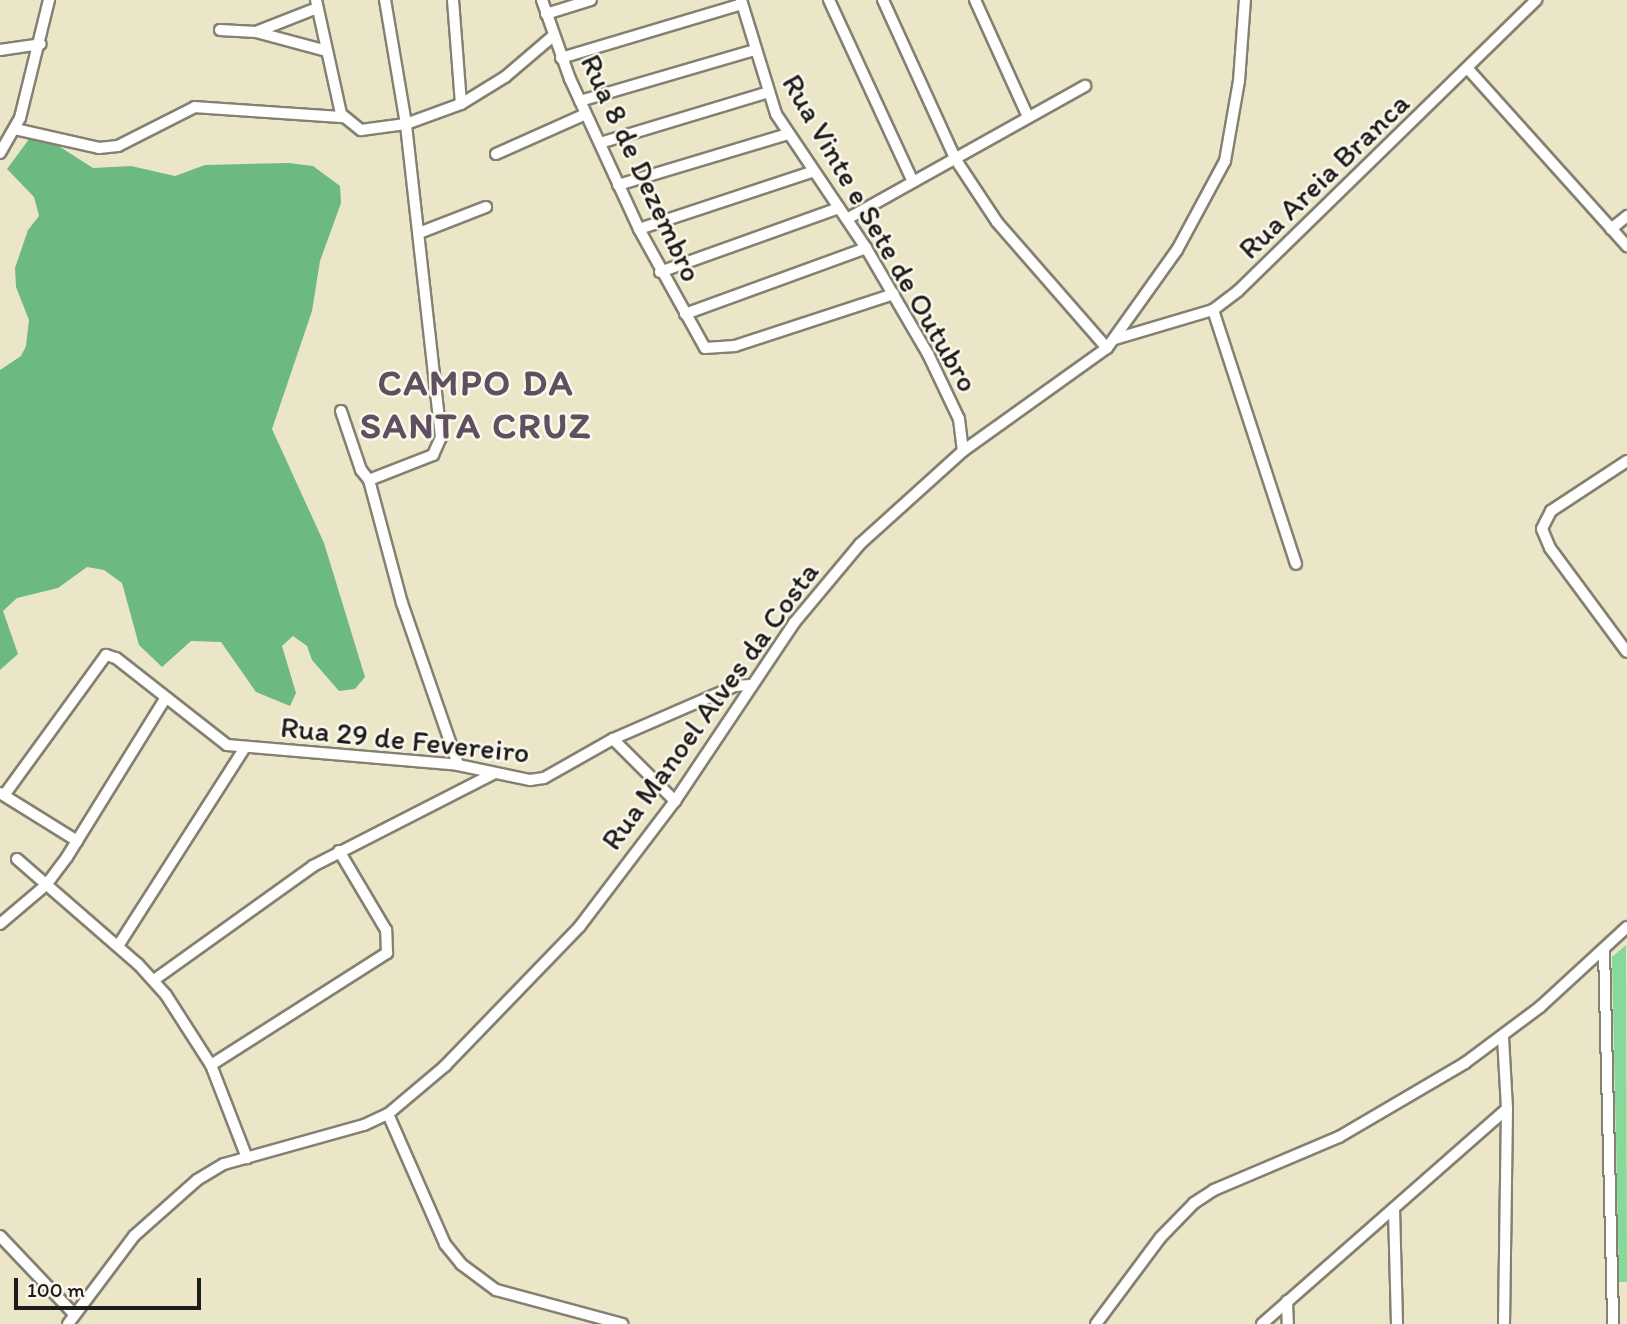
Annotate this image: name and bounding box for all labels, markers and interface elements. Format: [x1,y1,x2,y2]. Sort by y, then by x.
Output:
street label: Rua 8 de Dezembro [573,49,709,287]
street label: Rua Vinte e Sete de Outubro [774,67,986,399]
street label: Rua Areia Branca [1231,85,1417,267]
district label: CAMPO DA SANTA CRUZ [360,361,592,448]
street label: Rua Manoel Alves da Costa [594,555,826,857]
street label: Rua 29 de Fevereiro [279,709,531,771]
scale bar [18,1264,205,1308]
text: 100 m [27,1277,85,1302]

